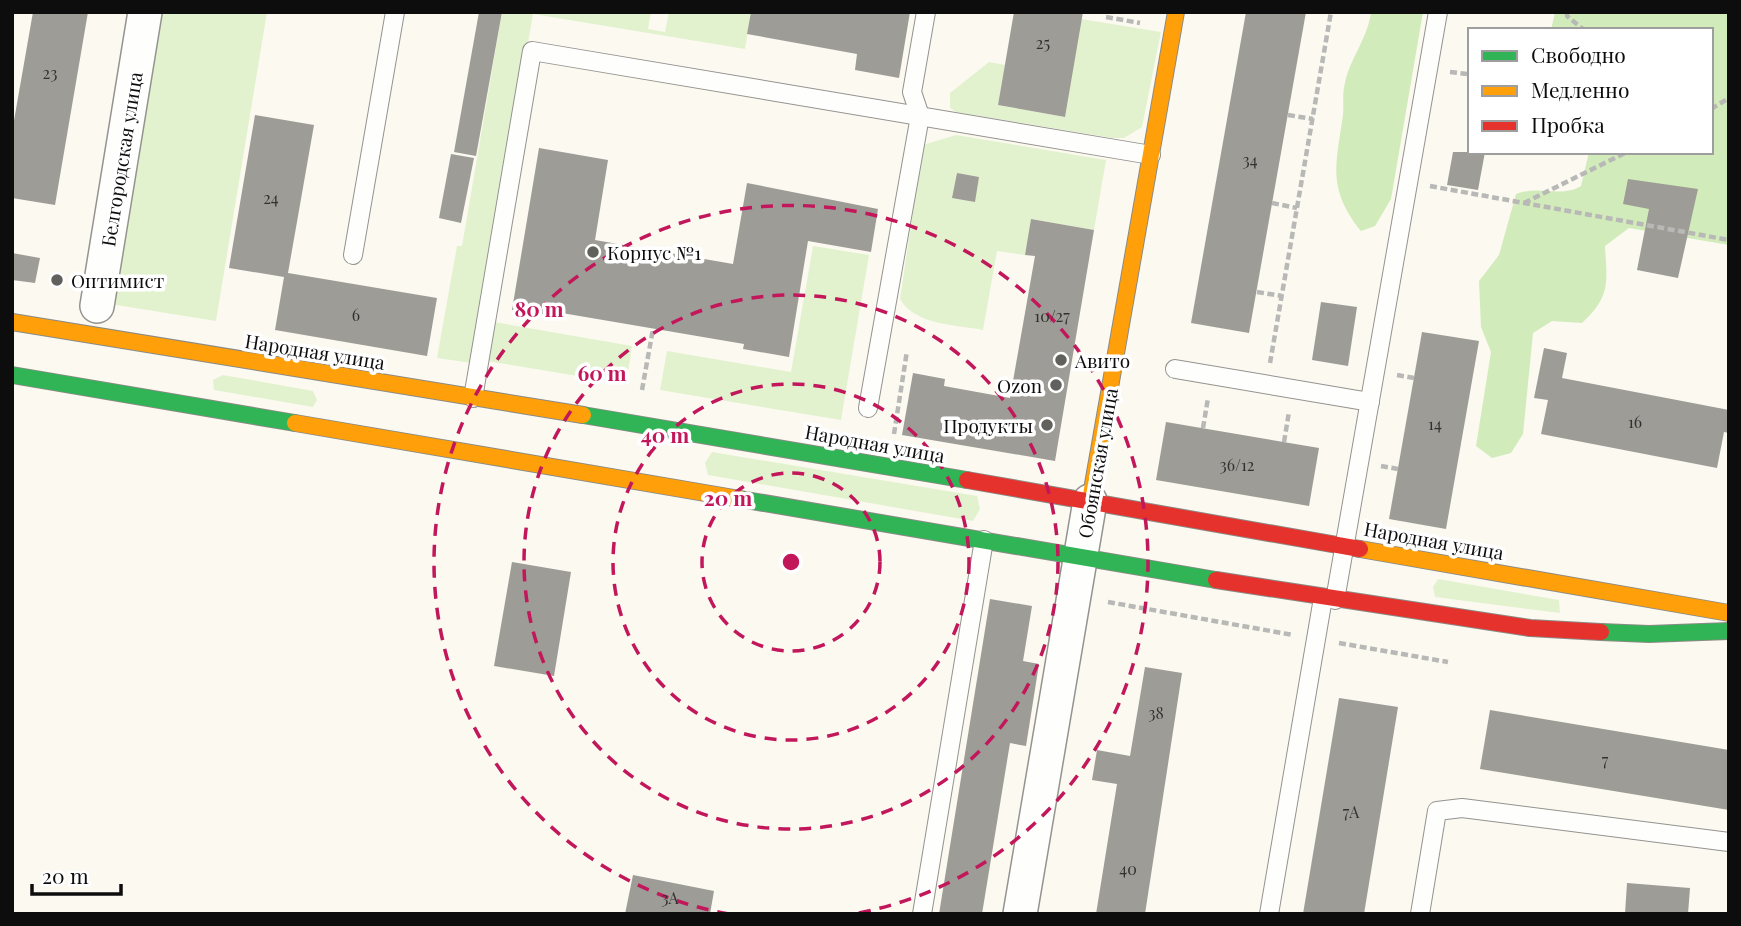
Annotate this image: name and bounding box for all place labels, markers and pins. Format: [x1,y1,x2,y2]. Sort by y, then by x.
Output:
place label: Корпус №1 [607,239,701,265]
marker: Корпус №1 [585,244,601,260]
place label: Оптимист [71,267,164,293]
marker: Оптимист [49,272,65,288]
place label: Авито [1074,347,1130,373]
marker: Авито [1053,352,1069,368]
place label: Ozon [997,372,1043,398]
marker: Ozon [1048,377,1064,393]
place label: Продукты [943,412,1033,438]
marker: Продукты [1039,417,1055,433]
centre of rings [779,550,803,574]

